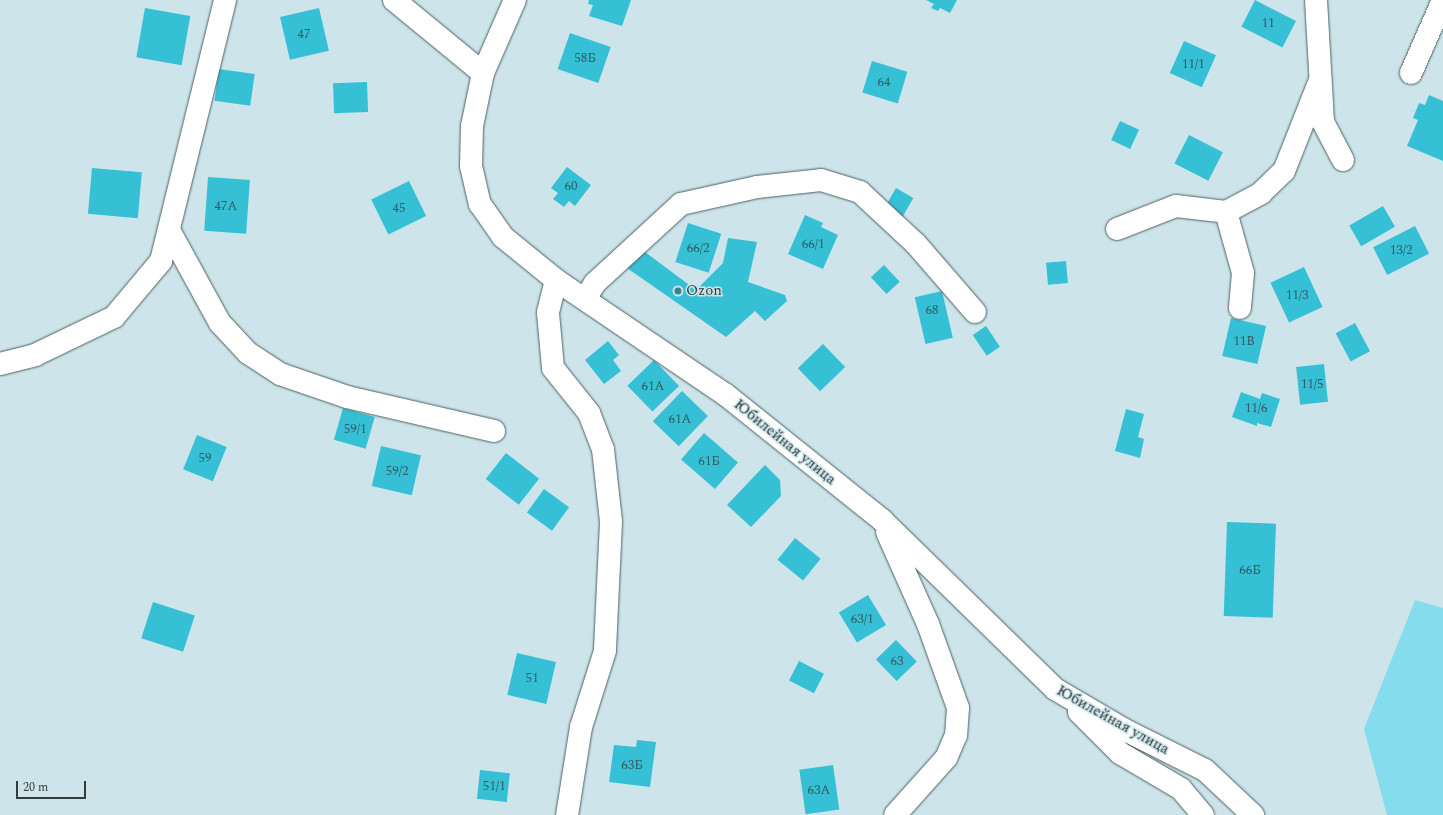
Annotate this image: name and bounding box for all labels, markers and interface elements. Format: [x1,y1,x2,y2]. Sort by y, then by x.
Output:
house number: 11 [1262,15,1274,31]
house number: 47 [298,26,310,42]
house number: 58Б [574,50,596,66]
house number: 11/1 [1182,56,1204,72]
house number: 64 [878,74,890,90]
house number: 60 [565,178,577,194]
house number: 47А [215,198,237,214]
house number: 45 [393,200,405,216]
house number: 66/1 [802,236,824,252]
house number: 66/2 [687,240,709,256]
house number: 13/2 [1390,242,1412,258]
place label: Ozon [686,282,722,300]
marker: Ozon [673,286,683,296]
house number: 11/3 [1286,287,1308,303]
house number: 68 [926,302,938,318]
house number: 11В [1233,333,1255,349]
house number: 11/5 [1301,376,1323,392]
house number: 61А [642,378,664,394]
street label: Юбилейная улица [730,395,840,489]
house number: 11/6 [1245,400,1267,416]
house number: 61А [669,411,691,427]
house number: 59/1 [344,421,366,437]
house number: 59 [199,450,211,466]
house number: 61Б [698,453,720,469]
house number: 59/2 [386,463,408,479]
house number: 66Б [1239,562,1261,578]
house number: 63/1 [851,611,873,627]
house number: 63 [891,653,903,669]
house number: 51 [526,670,538,686]
street label: Юбилейная улица [1054,682,1172,758]
house number: 63Б [621,757,643,773]
scale bar [18,773,88,799]
text: 20 m [23,778,48,797]
house number: 51/1 [483,778,505,794]
house number: 63А [808,782,830,798]

